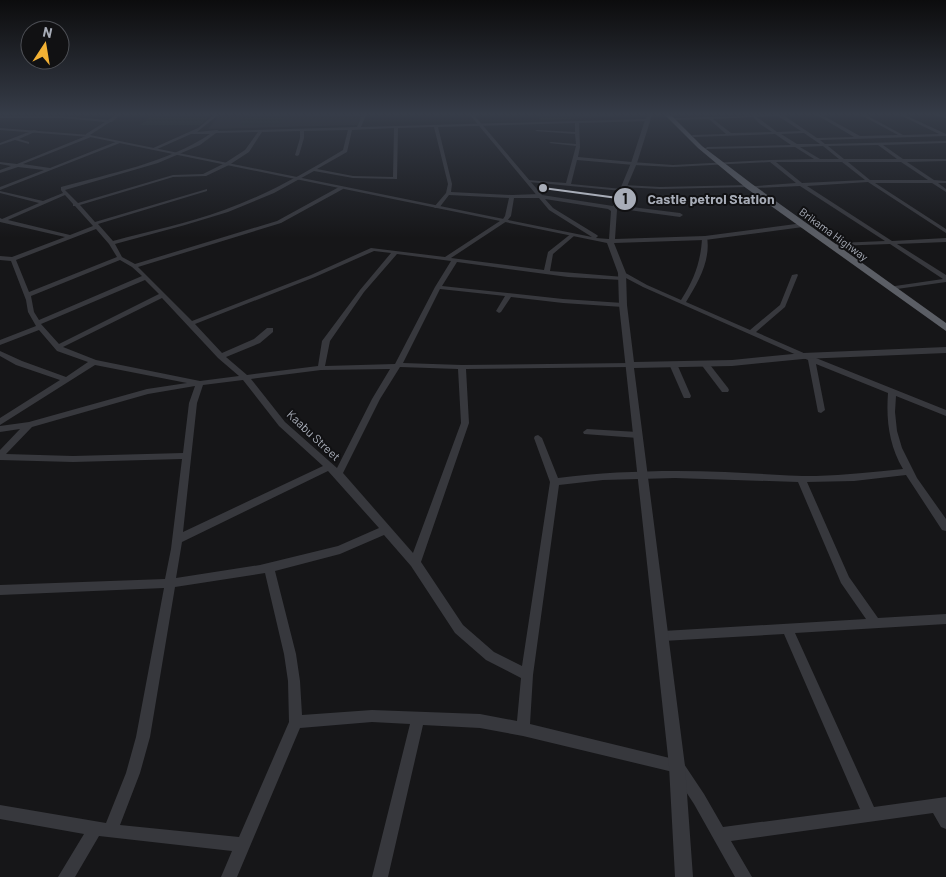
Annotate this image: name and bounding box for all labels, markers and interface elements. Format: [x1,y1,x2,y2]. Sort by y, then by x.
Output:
north arrow [20,20,70,70]
text: N [41,23,54,41]
callout: Castle petrol Station [612,184,784,213]
text: 1 [622,189,628,207]
text: Castle petrol Station [647,190,775,207]
street label: Brikama Highway [797,205,871,263]
street label: Kaabu Street [284,407,344,463]

